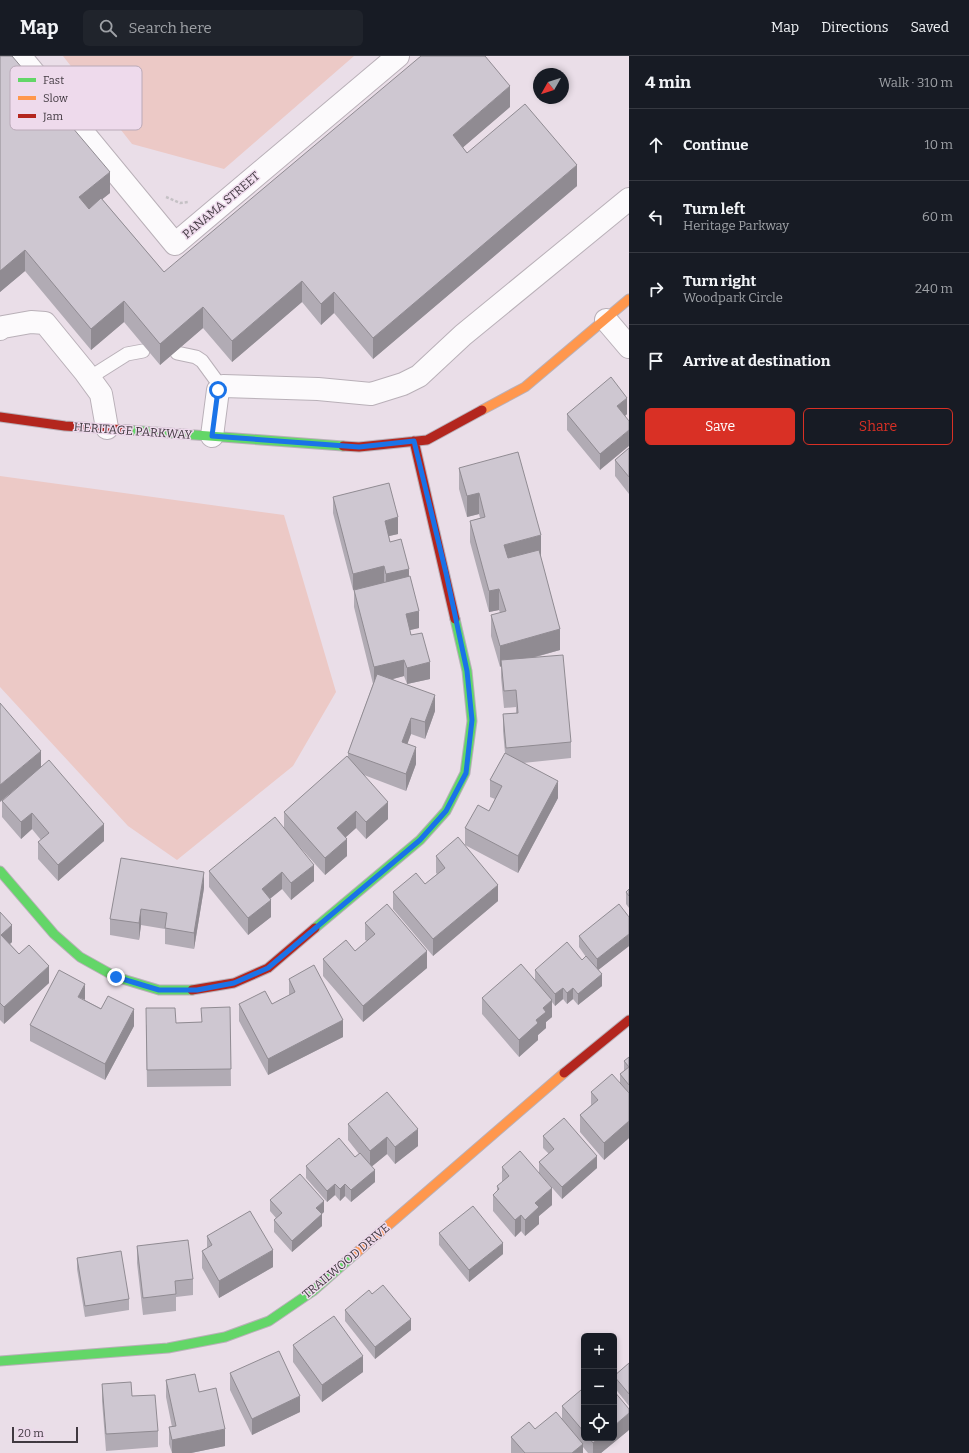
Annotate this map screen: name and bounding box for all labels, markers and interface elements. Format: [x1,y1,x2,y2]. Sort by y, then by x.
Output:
search box [83,10,363,46]
text: Map [20,16,59,39]
icon: search [97,17,119,39]
text: Search here [129,19,212,37]
text: Map [771,19,799,36]
text: Directions [821,19,889,36]
text: Saved [911,19,949,36]
legend [10,66,142,130]
north arrow [533,68,569,104]
text: 4 min [645,72,691,93]
text: Fast [43,74,64,87]
text: Walk · 310 m [879,75,953,90]
text: Slow [43,92,68,105]
text: Jam [42,110,63,123]
icon: ahead [645,134,667,156]
text: Continue [683,136,749,154]
text: 10 m [924,137,953,152]
street label: PANAMA STREET [180,169,262,241]
text: Turn left [683,200,745,218]
icon: left [645,206,667,228]
text: 60 m [922,209,953,224]
text: Heritage Parkway [683,218,789,233]
text: Turn right [683,272,756,290]
icon: right [645,278,667,300]
text: 240 m [915,281,953,296]
text: Woodpark Circle [683,290,783,305]
icon: arrive [645,350,667,372]
text: Arrive at destination [683,352,830,370]
route start [209,381,227,399]
button: Save [645,408,795,445]
button: Share [803,408,953,445]
street label: HERITAGE PARKWAY [73,420,193,442]
route end [107,968,125,986]
street label: TRAILWOOD DRIVE [300,1221,392,1301]
map controls [581,1333,617,1441]
button: + [581,1333,617,1369]
button: − [581,1369,617,1405]
button: locate [581,1405,617,1441]
scale bar [12,1425,78,1444]
text: 20 m [18,1427,44,1440]

